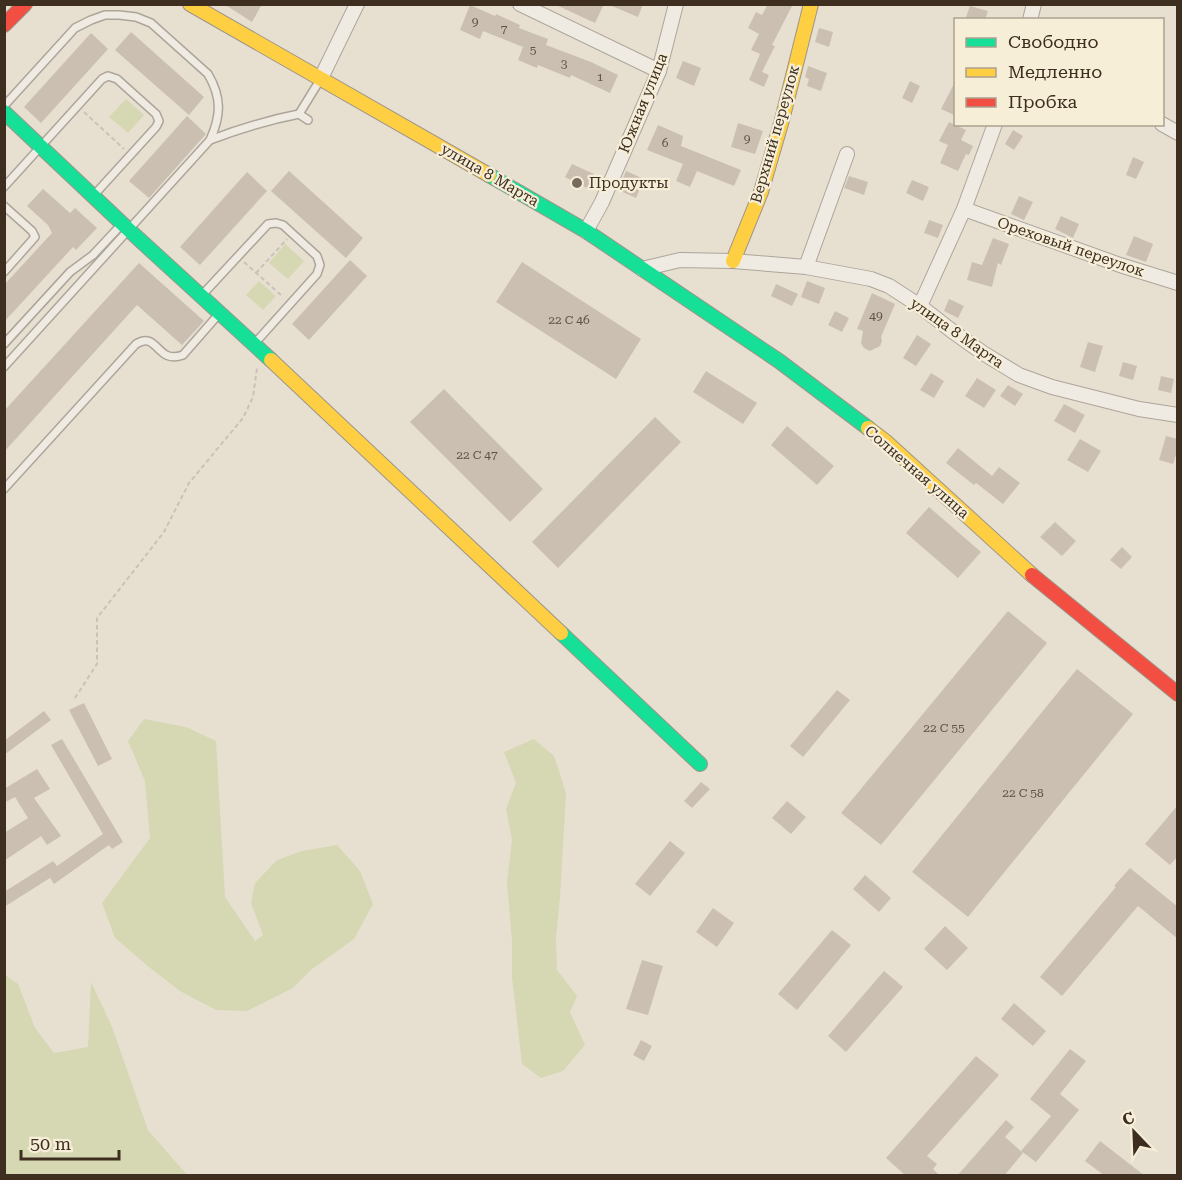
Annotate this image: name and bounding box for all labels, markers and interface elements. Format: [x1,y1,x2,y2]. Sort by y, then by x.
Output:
house number: 9 [472,15,479,29]
legend [954,18,1164,126]
house number: 7 [501,22,508,36]
text: Свободно [1008,31,1098,52]
house number: 5 [530,43,537,57]
street label: Южная улица [615,50,671,156]
house number: 3 [561,57,568,71]
text: Медленно [1008,61,1102,82]
street label: Верхний переулок [747,62,803,205]
house number: 1 [597,70,604,84]
text: Пробка [1008,91,1077,112]
house number: 9 [744,132,751,146]
house number: 6 [662,136,669,150]
street label: улица 8 Марта [438,140,542,210]
place label: Продукты [589,174,669,192]
marker: Продукты [570,176,584,190]
street label: Ореховый переулок [995,213,1148,281]
street label: улица 8 Марта [907,294,1007,372]
house number: 49 [869,309,883,323]
house number: 22 С 46 [548,313,590,327]
street label: Солнечная улица [861,422,973,522]
house number: 22 С 47 [456,448,498,462]
house number: 22 С 55 [923,721,965,735]
house number: 22 С 58 [1002,786,1044,800]
north arrow [1104,1102,1164,1162]
text: С [1119,1108,1137,1130]
scale bar [21,1123,118,1161]
text: 50 m [30,1133,71,1154]

